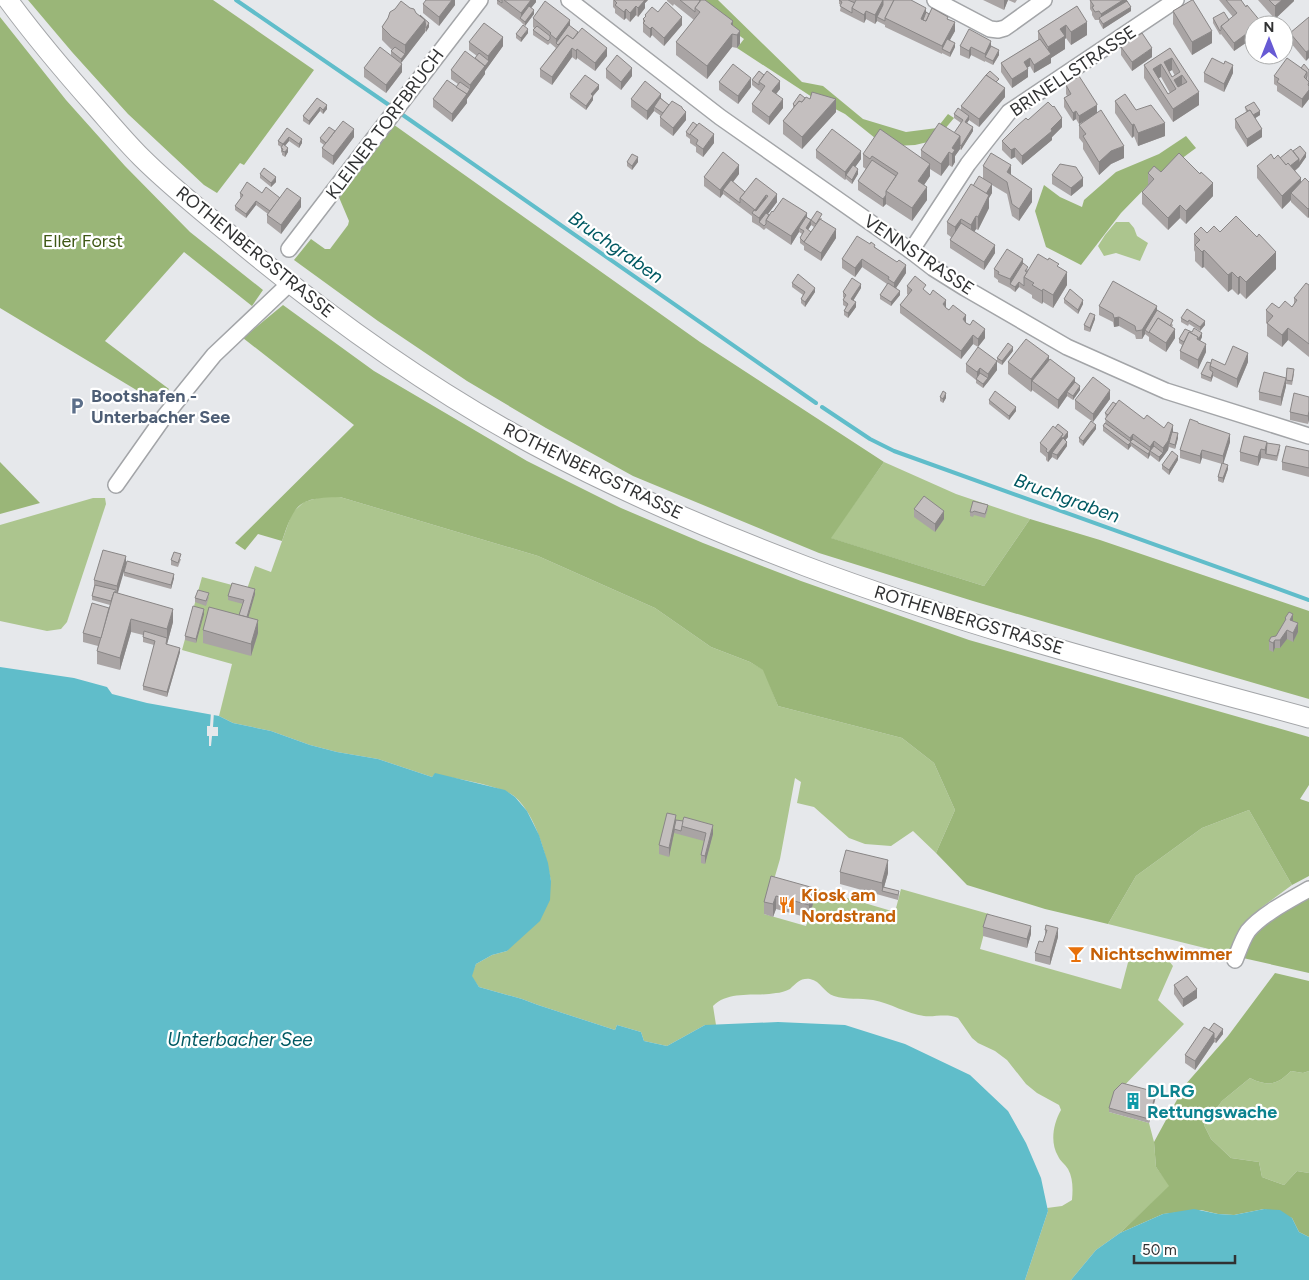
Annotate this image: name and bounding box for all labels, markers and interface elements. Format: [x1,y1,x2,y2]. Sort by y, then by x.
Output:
north arrow [1244,15,1294,65]
text: N [1264,19,1274,36]
street label: BRINELLSTRASSE [1006,21,1140,121]
street label: KLEINER TORFBRUCH [321,44,449,204]
street label: ROTHENBERGSTRASSE [172,181,338,323]
water label: Bruchgraben [564,206,668,288]
street label: VENNSTRASSE [860,210,978,300]
park label: Eller Forst [43,230,123,252]
place label: Bootshafen - Unterbacher See [91,385,230,428]
parking icon: Bootshafen - Unterbacher See [67,396,87,416]
street label: ROTHENBERGSTRASSE [500,418,686,524]
water label: Bruchgraben [1011,468,1123,528]
street label: ROTHENBERGSTRASSE [872,581,1066,659]
place label: Kiosk am Nordstrand [801,884,896,927]
restaurant icon: Kiosk am Nordstrand [777,895,797,915]
place label: Nichtschwimmer [1090,943,1232,965]
bar icon: Nichtschwimmer [1066,944,1086,964]
water label: Unterbacher See [167,1028,313,1051]
place label: DLRG Rettungswache [1147,1080,1277,1123]
building icon: DLRG Rettungswache [1123,1091,1143,1111]
scale bar [1134,1232,1235,1264]
text: 50 m [1142,1241,1177,1259]

